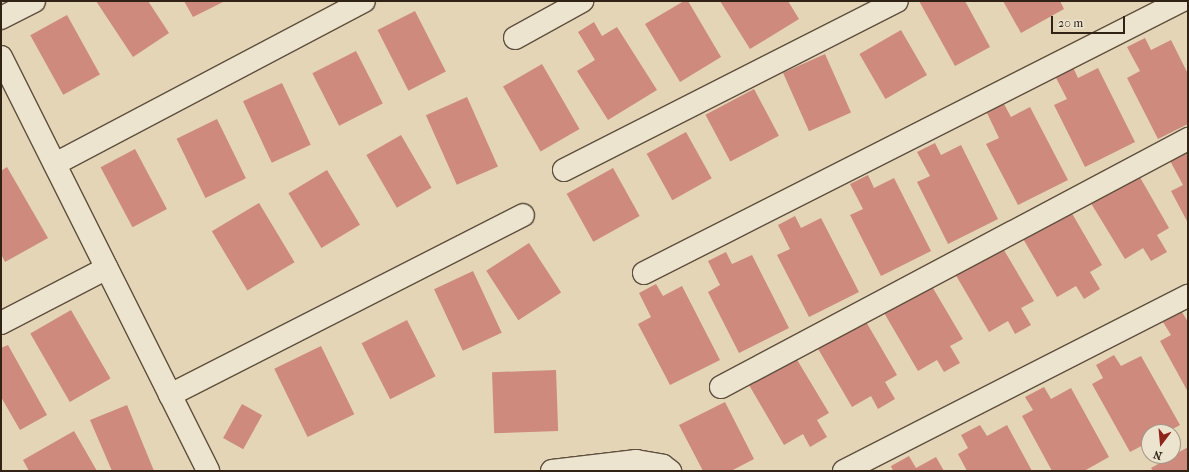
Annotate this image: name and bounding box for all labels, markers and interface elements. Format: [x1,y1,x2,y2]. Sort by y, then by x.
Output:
scale bar [1053,8,1127,34]
text: 20 m [1058,16,1083,30]
north arrow [1141,424,1181,464]
text: N [1152,448,1164,462]

